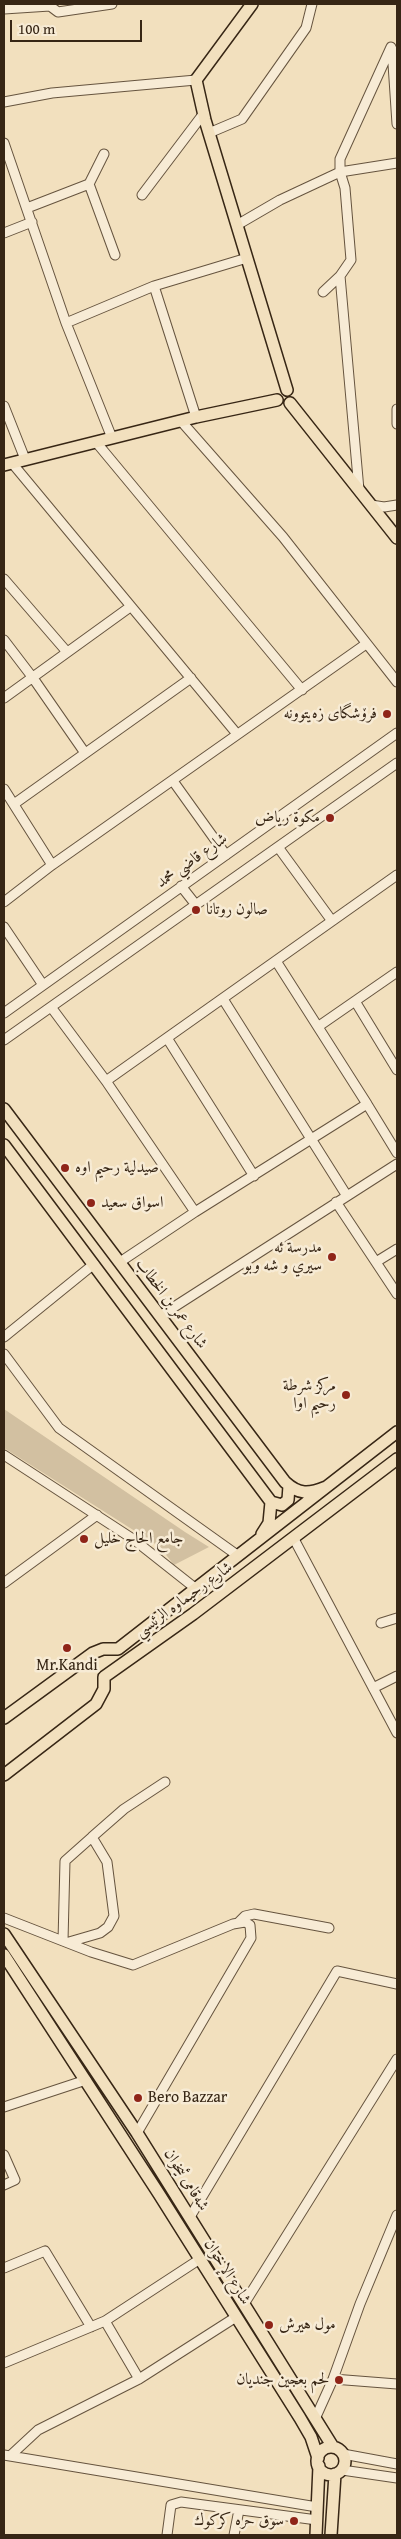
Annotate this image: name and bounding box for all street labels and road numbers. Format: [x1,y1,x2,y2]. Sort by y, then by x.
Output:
street label: شارع قاضي محمد [153,829,231,893]
street label: شارع عمر بن الخطاب [131,1255,211,1353]
street label: شارع رحيماوه الرئيسي [131,1558,237,1642]
street label: شەقامی ئیخوان [159,2145,213,2215]
street label: شارع الإخوان [199,2236,255,2308]

